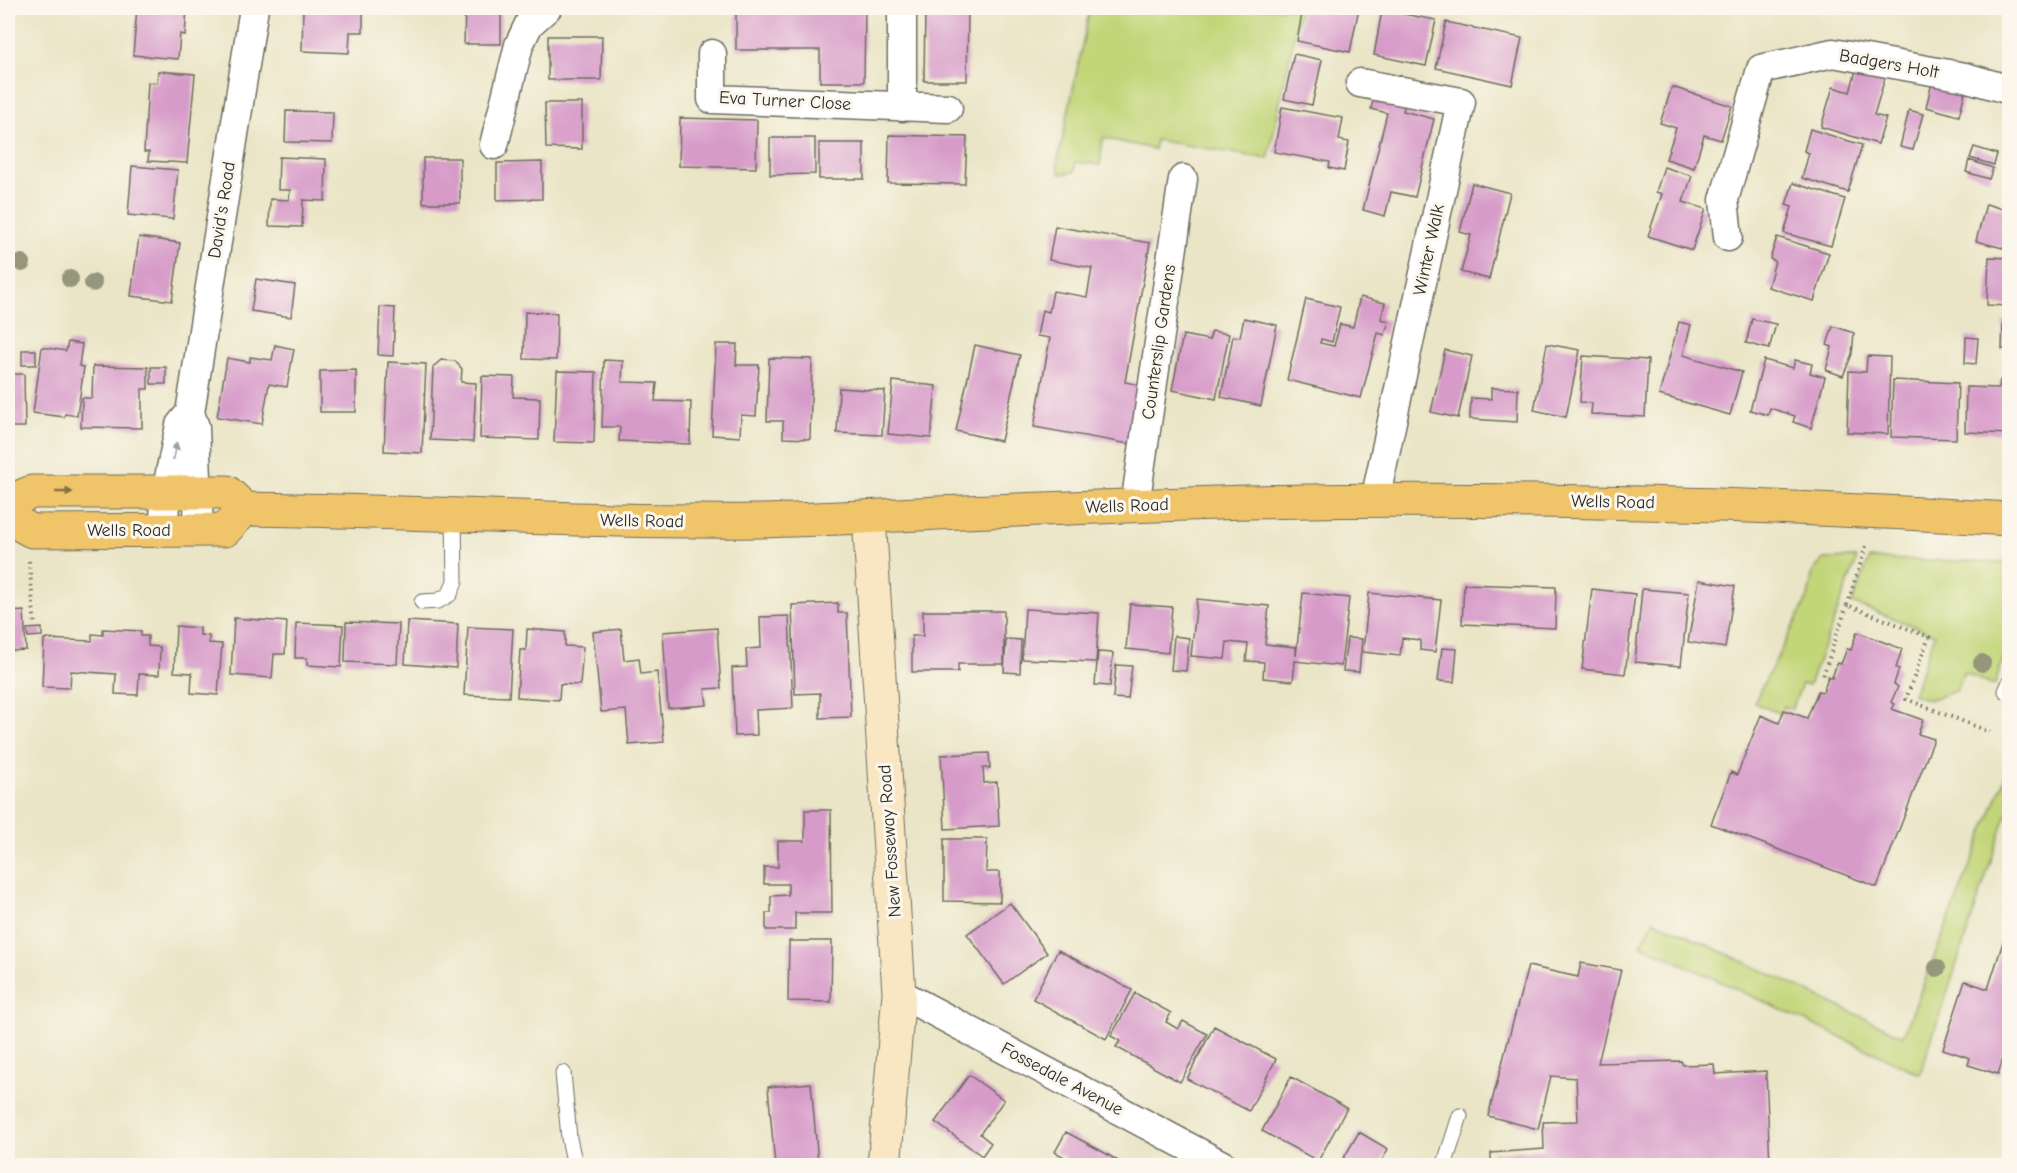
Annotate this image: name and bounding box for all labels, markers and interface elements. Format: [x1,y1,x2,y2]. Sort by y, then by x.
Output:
street label: Badgers Holt [1838,45,1941,83]
street label: Eva Turner Close [719,87,851,115]
street label: David's Road [204,160,240,260]
street label: Winter Walk [1409,202,1449,298]
street label: Counterslip Gardens [1138,263,1180,421]
one-way arrow [170,442,180,460]
one-way arrow [55,487,74,497]
street label: Wells Road [1571,491,1655,513]
street label: Wells Road [1085,494,1169,518]
street label: Wells Road [600,510,684,532]
street label: Wells Road [87,520,171,541]
street label: New Fosseway Road [874,764,906,918]
street label: Fossedale Avenue [997,1038,1127,1120]

